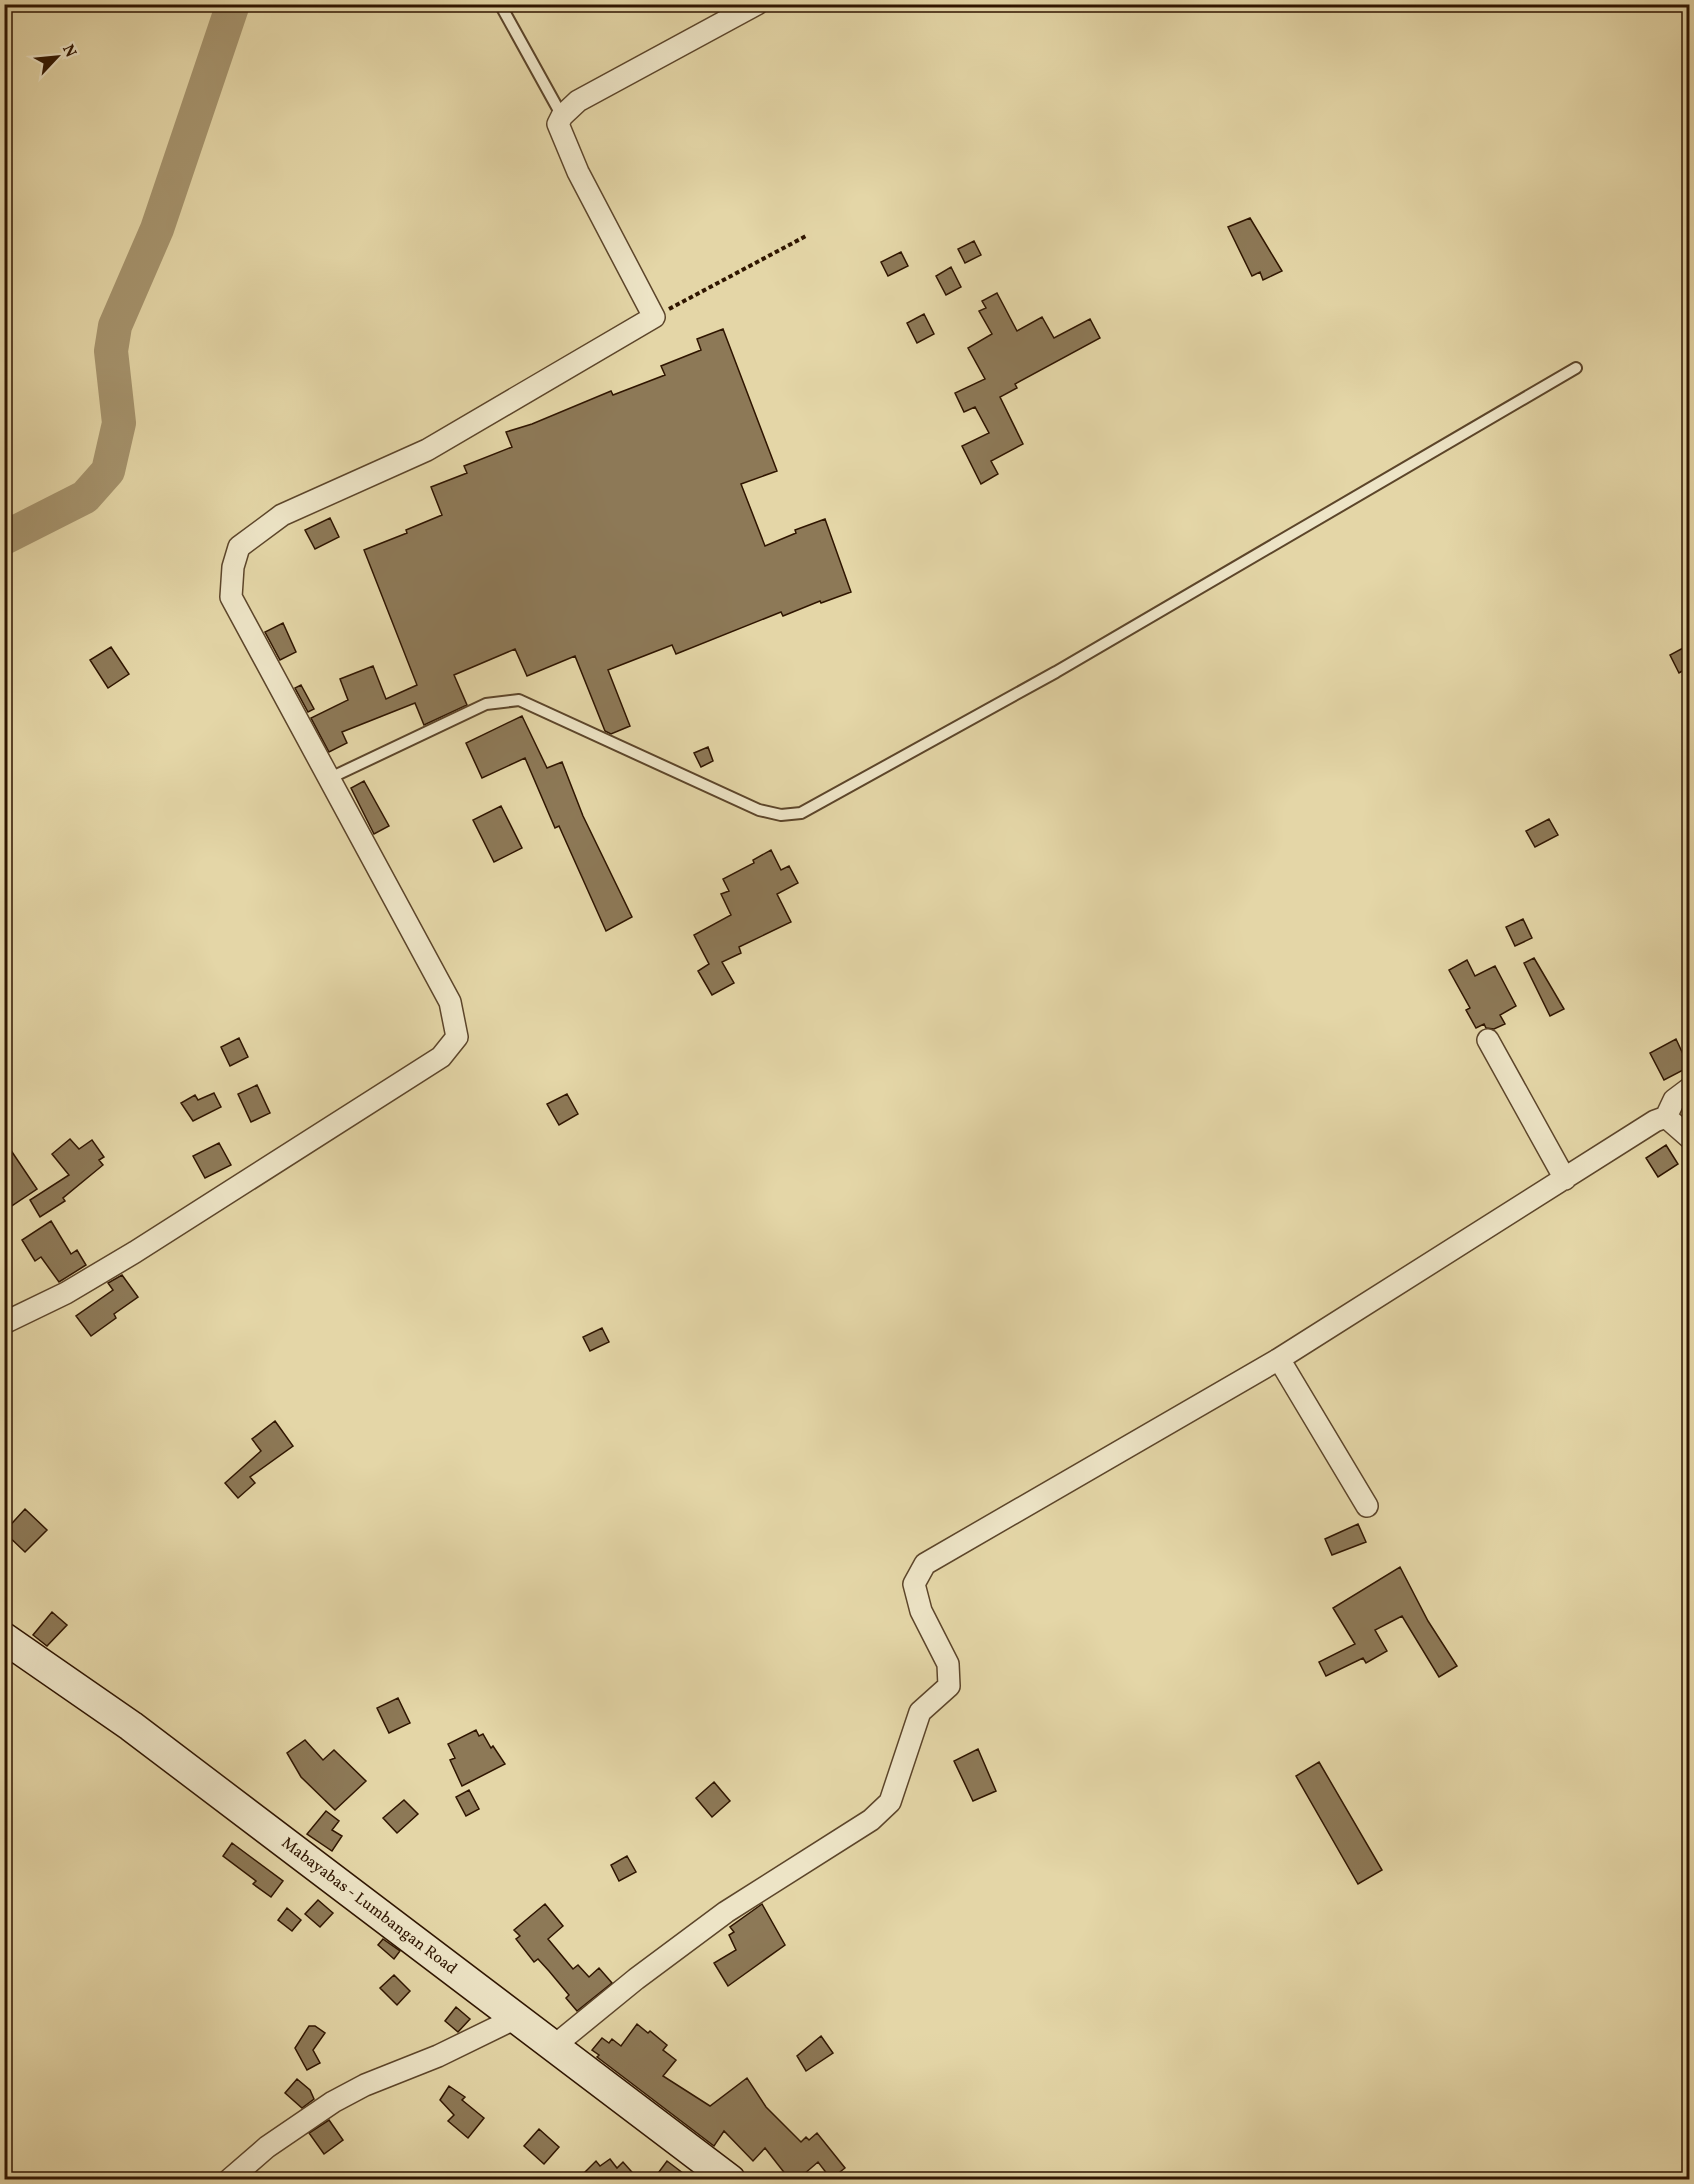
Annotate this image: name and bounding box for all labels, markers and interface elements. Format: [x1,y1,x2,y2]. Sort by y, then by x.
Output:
north arrow [27,27,87,87]
text: N [56,41,81,62]
street label: Mabayabas - Lumbangan Road [276,1832,461,1980]

